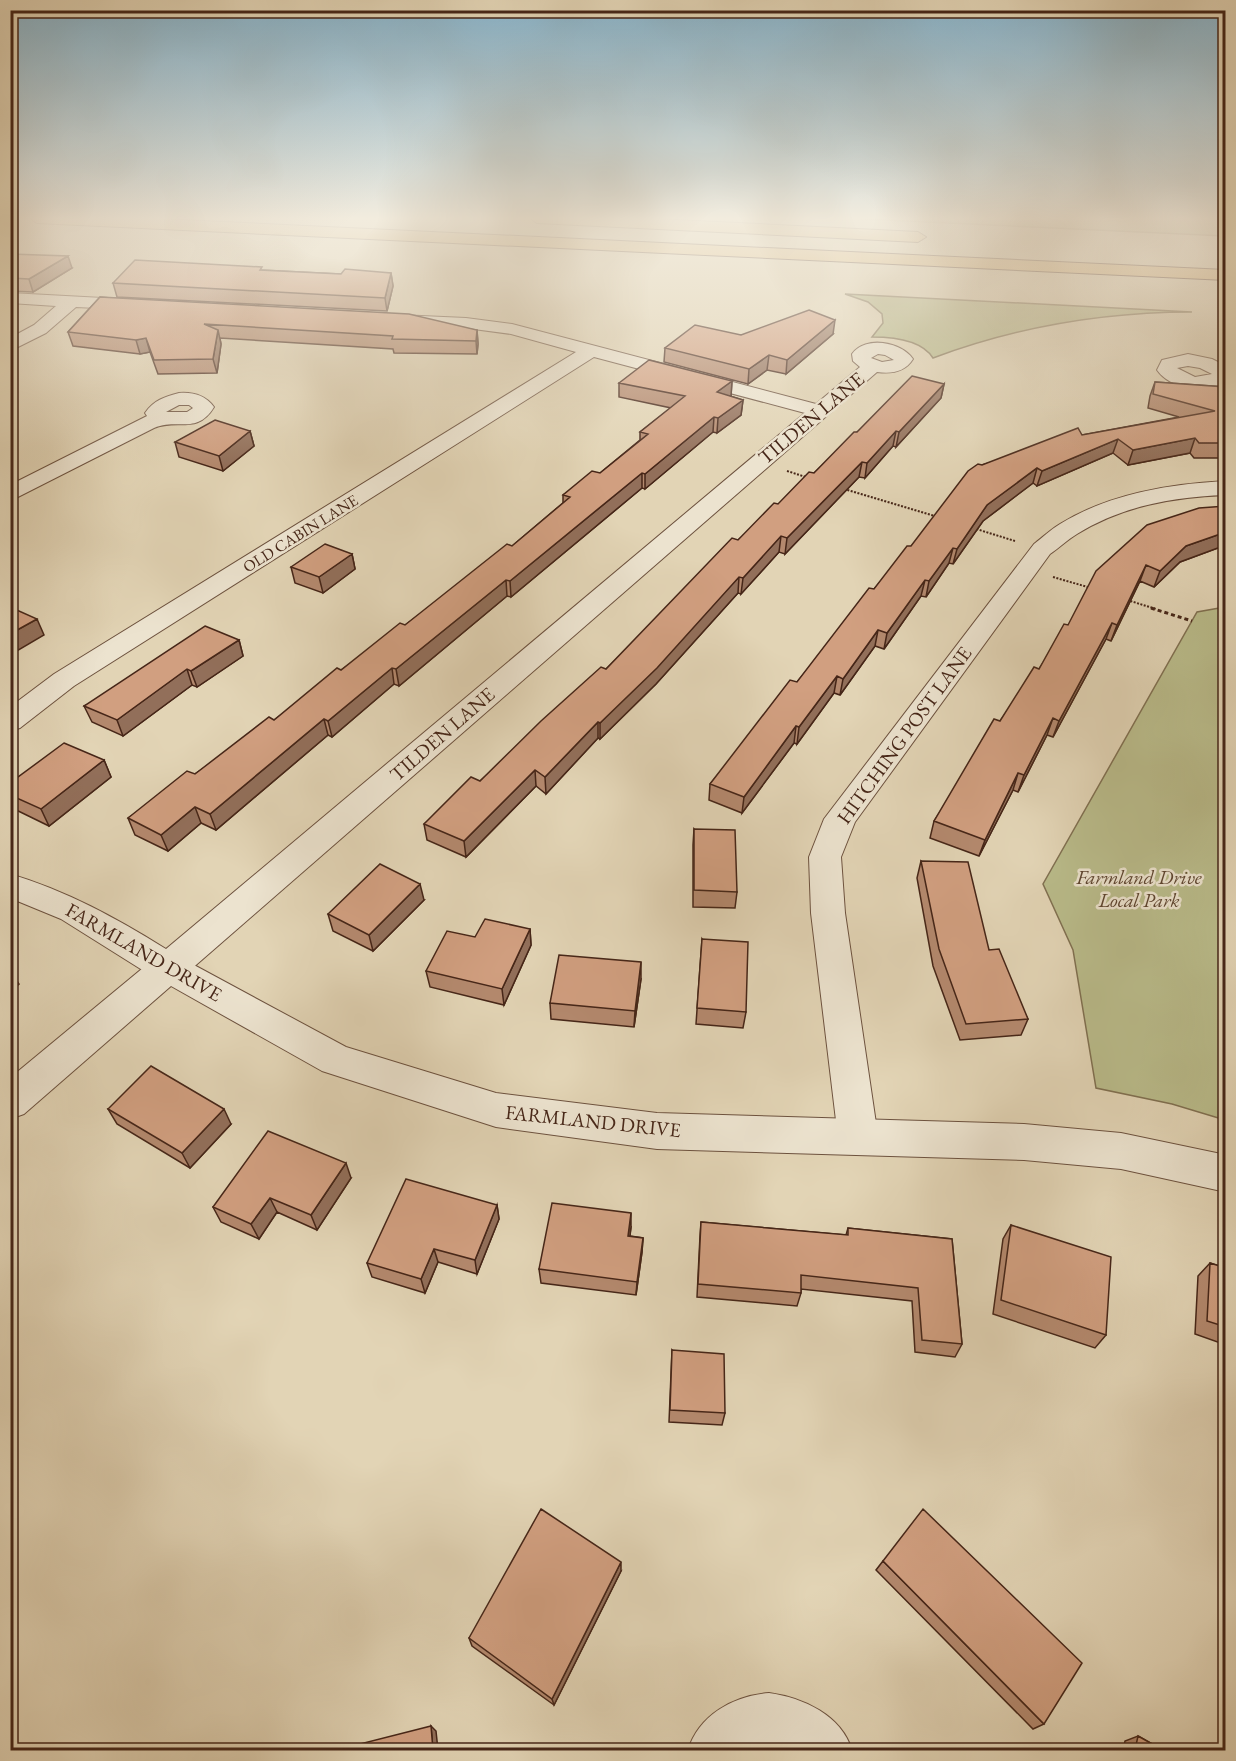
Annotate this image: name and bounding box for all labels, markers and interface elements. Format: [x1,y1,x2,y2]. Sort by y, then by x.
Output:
street label: TILDEN LANE [753,366,869,470]
street label: OLD CABIN LANE [239,490,362,577]
street label: HITCHING POST LANE [831,641,977,829]
street label: TILDEN LANE [384,681,500,787]
park label: Farmland Drive Local Park [1075,864,1202,913]
street label: FARMLAND DRIVE [61,897,227,1007]
street label: FARMLAND DRIVE [504,1099,682,1143]

